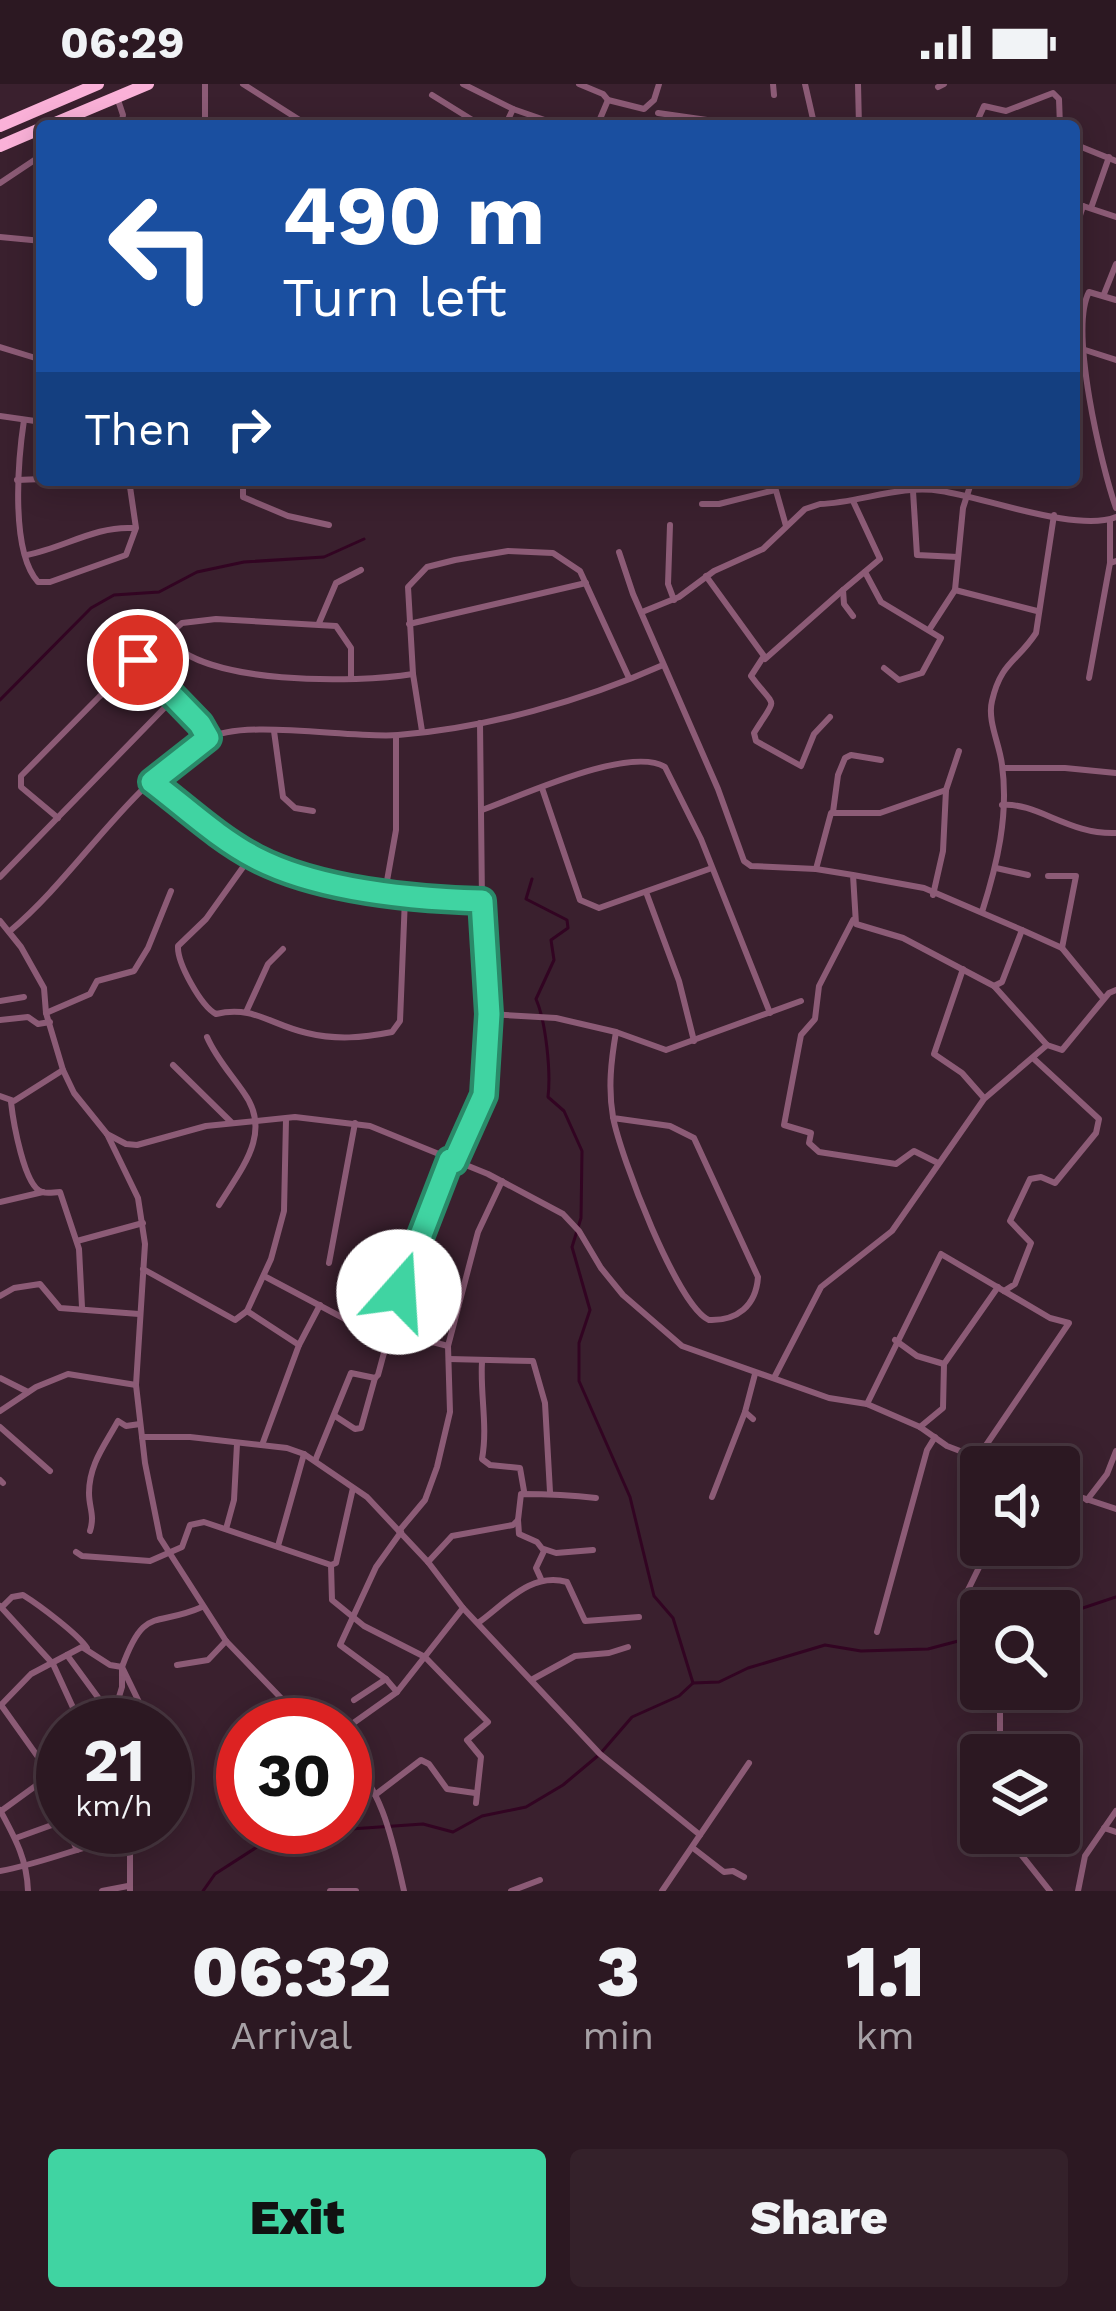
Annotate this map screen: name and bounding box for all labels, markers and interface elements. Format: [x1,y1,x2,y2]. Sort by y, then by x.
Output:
text: 06:29 [60,16,185,69]
text: 490 m [282,166,545,264]
icon: left [84,168,240,324]
text: Turn left [282,266,507,329]
icon: right [216,396,282,462]
text: Then [84,403,192,456]
pin [87,609,189,711]
icon: arrive [105,627,171,693]
position arrow [336,1229,462,1355]
map controls [960,1446,1080,1854]
button: sound [960,1446,1080,1566]
button: search [960,1590,1080,1710]
speed limit sign: 30 [216,1698,372,1854]
text: 21 [83,1725,145,1796]
button: layers [960,1734,1080,1854]
text: km/h [75,1788,153,1823]
text: 06:32 [191,1929,391,2013]
text: 3 [597,1929,640,2013]
text: 1.1 [846,1929,925,2013]
text: Arrival [230,2013,352,2058]
text: min [583,2013,654,2058]
text: km [855,2013,915,2058]
button: Exit [48,2149,546,2287]
button: Share [570,2149,1068,2287]

